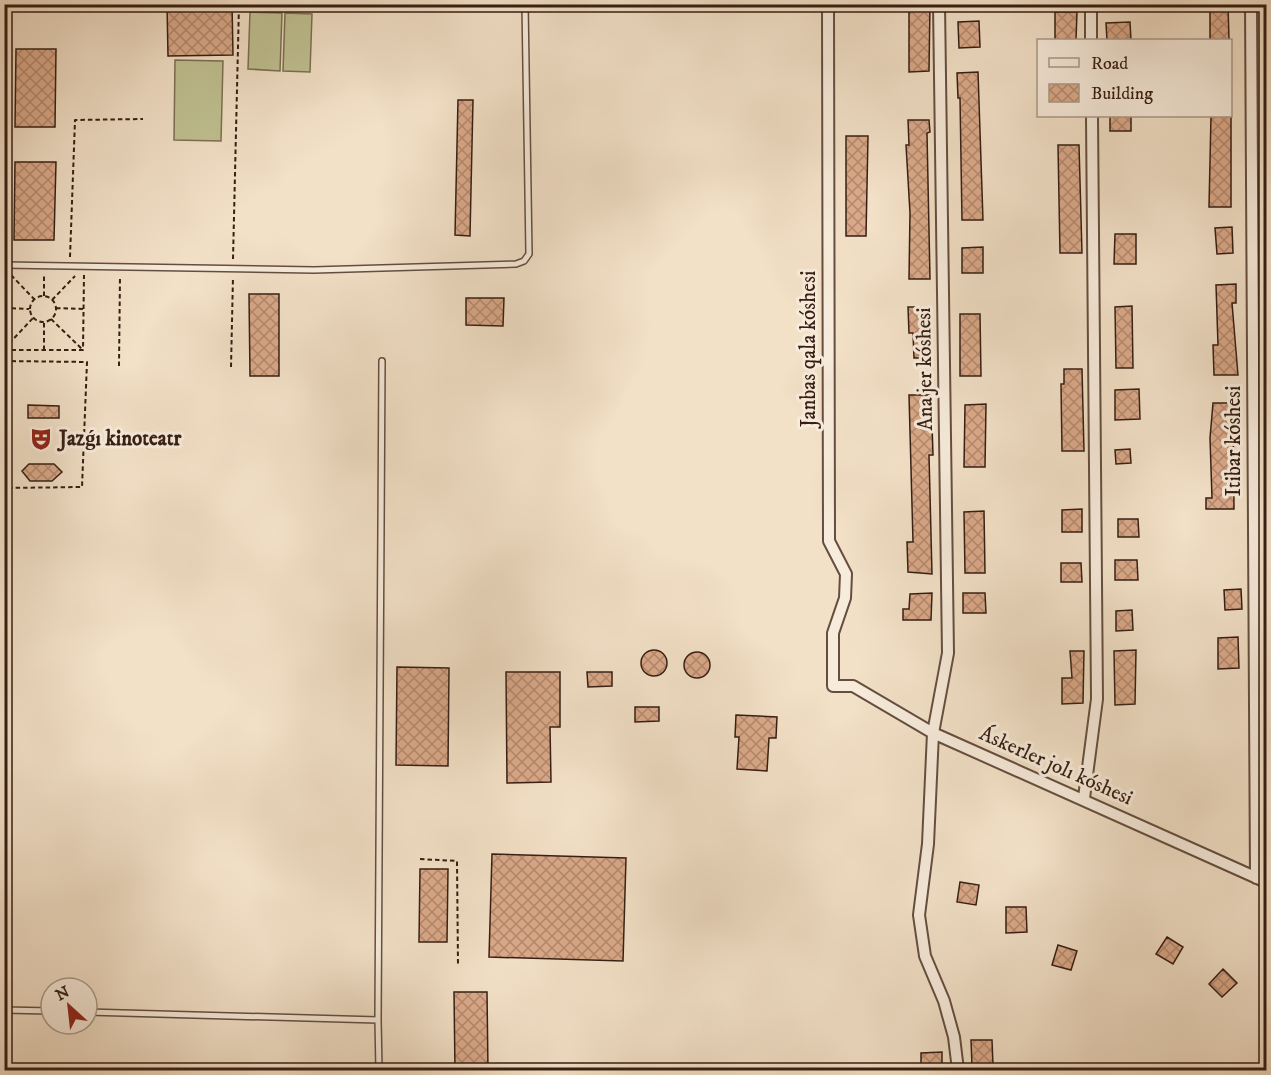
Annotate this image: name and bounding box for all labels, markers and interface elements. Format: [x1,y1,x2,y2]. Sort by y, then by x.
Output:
legend [1037,39,1232,117]
text: Road [1091,53,1128,75]
text: Building [1091,83,1153,105]
street label: Janbas qala kóshesi [796,271,822,429]
street label: Ana jer kóshesi [911,307,939,431]
street label: Itibar kóshesi [1221,385,1247,497]
theatre icon: Jazǵı kinoteatr [28,426,54,452]
place label: Jazǵı kinoteatr [57,426,182,452]
street label: Áskerler jolı kóshesi [975,719,1138,811]
north arrow [39,976,99,1036]
text: N [52,982,73,1005]

